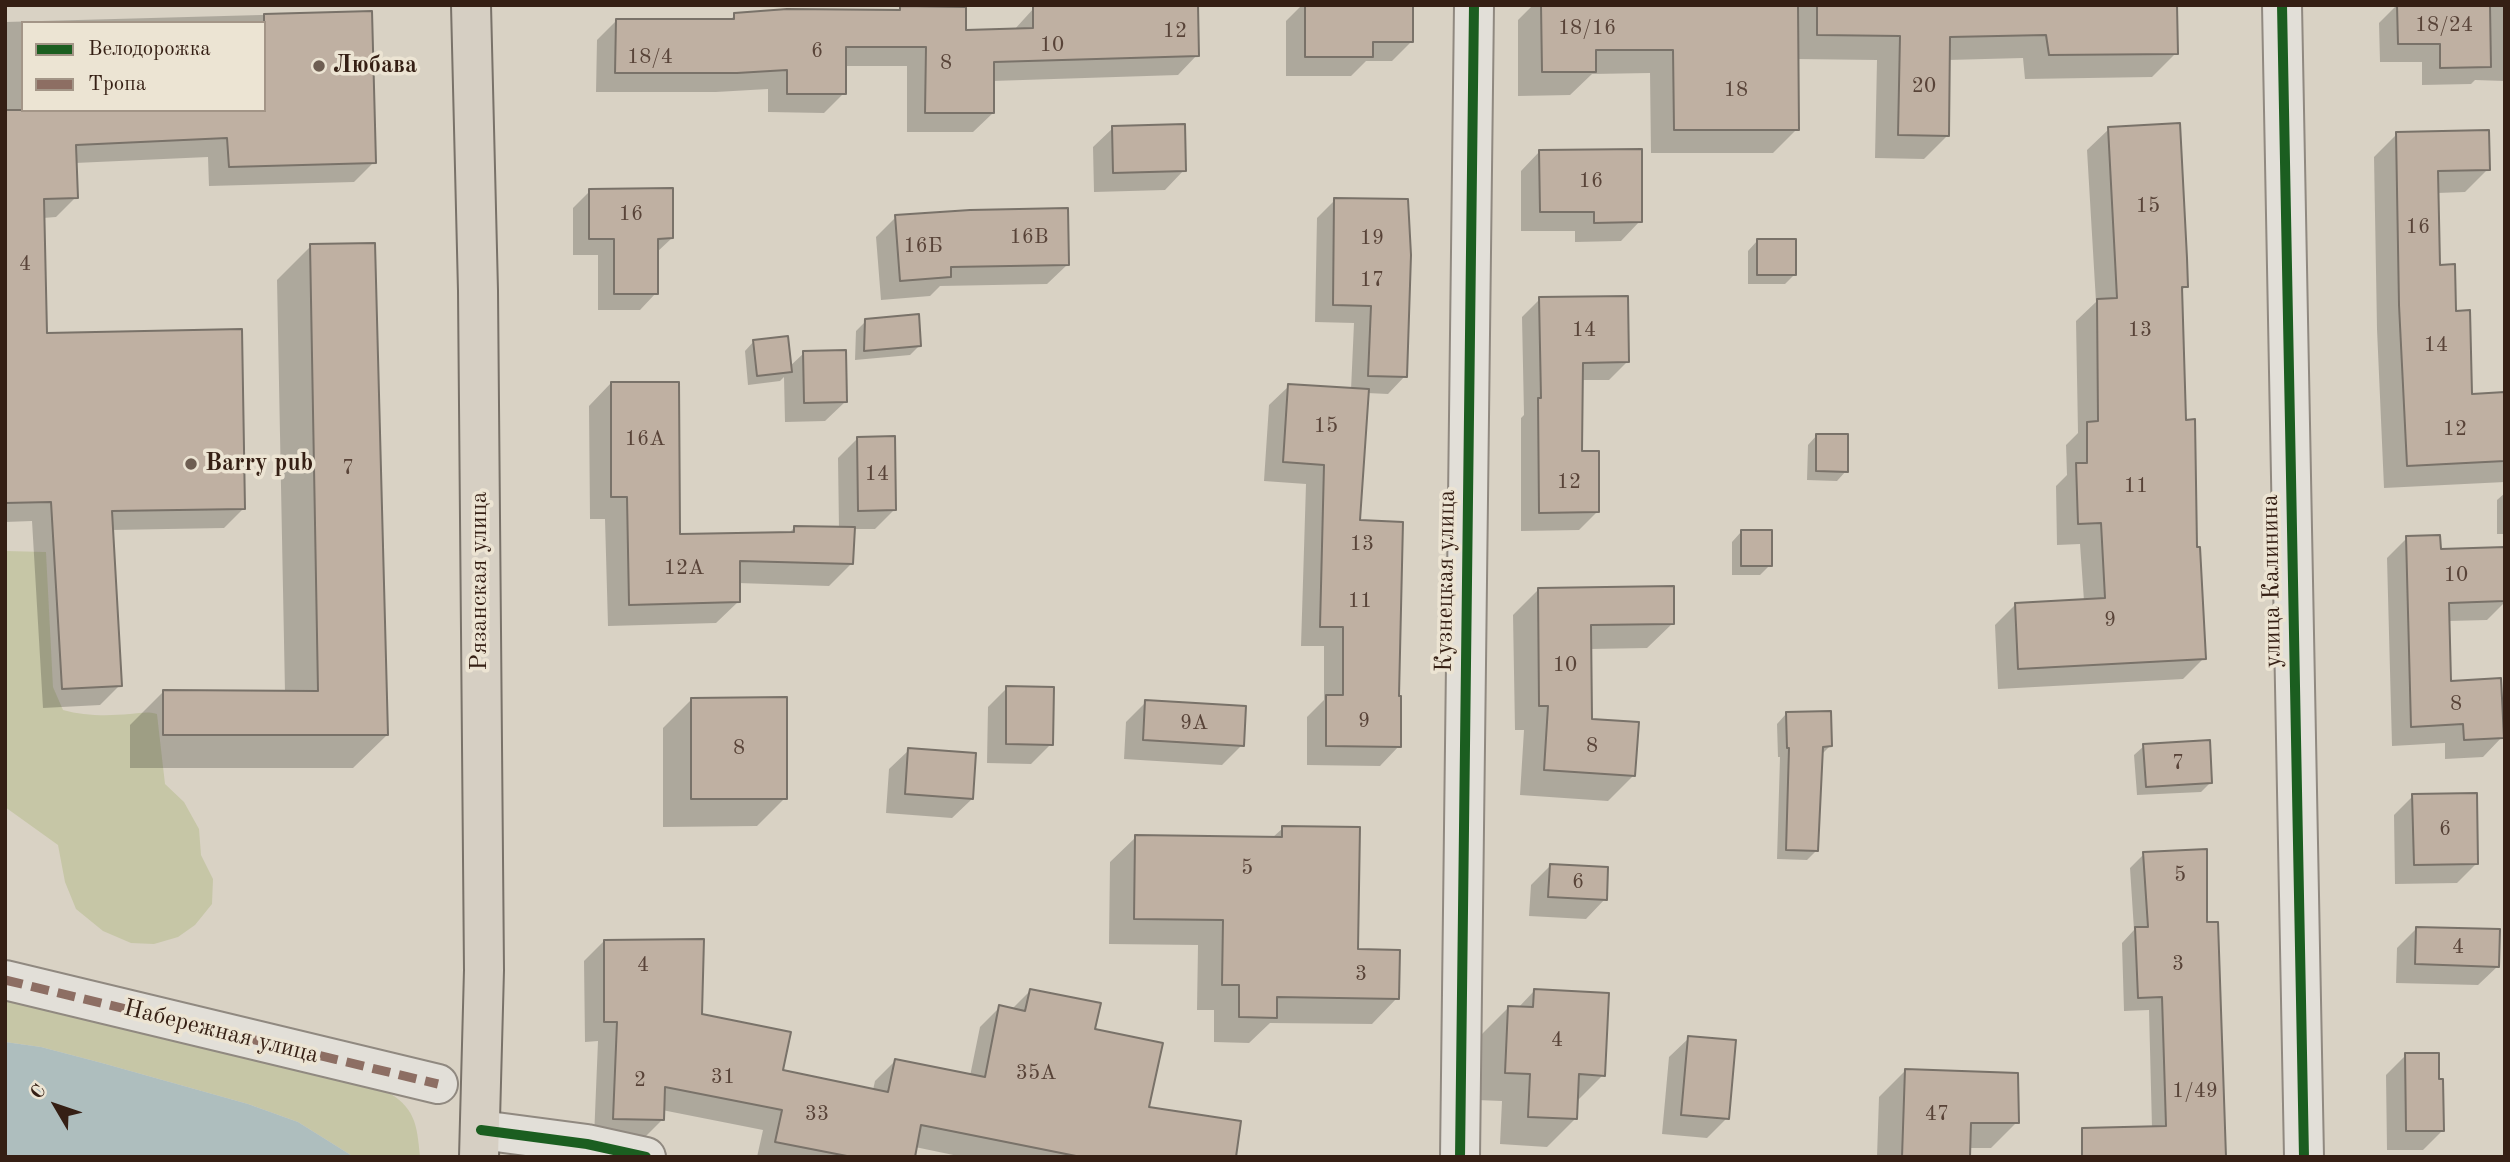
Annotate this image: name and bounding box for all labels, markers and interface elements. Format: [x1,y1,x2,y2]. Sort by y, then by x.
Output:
house number: 18/24 [2415,12,2473,38]
house number: 18/16 [1558,15,1616,41]
house number: 12 [1163,18,1187,44]
legend [21,21,266,112]
house number: 10 [1040,32,1064,58]
house number: 6 [811,38,823,64]
text: Велодорожка [88,39,211,60]
house number: 18/4 [627,44,673,70]
house number: 8 [940,50,952,76]
place label: Любава [333,52,417,80]
marker: Любава [311,58,327,74]
house number: 20 [1912,73,1936,99]
text: Тропа [88,74,146,95]
house number: 18 [1724,77,1748,103]
house number: 16 [1579,168,1603,194]
house number: 15 [2136,193,2160,219]
house number: 16 [619,201,643,227]
house number: 16 [2406,214,2430,240]
house number: 16В [1010,224,1048,250]
house number: 19 [1360,225,1384,251]
house number: 16Б [903,233,943,259]
house number: 4 [19,251,31,277]
house number: 17 [1360,267,1384,293]
house number: 14 [1572,317,1596,343]
house number: 13 [2128,317,2152,343]
house number: 14 [2424,332,2448,358]
house number: 15 [1314,413,1338,439]
house number: 12 [2443,416,2467,442]
house number: 16А [625,426,665,452]
place label: Barry pub [205,450,313,478]
house number: 7 [342,455,354,481]
marker: Barry pub [183,456,199,472]
house number: 14 [865,461,889,487]
house number: 12 [1557,469,1581,495]
house number: 11 [2124,473,2148,499]
street label: Кузнецкая улица [1430,490,1462,672]
street label: Рязанская улица [466,491,494,671]
street label: улица Калинина [2256,494,2288,668]
house number: 13 [1350,531,1374,557]
house number: 12А [664,555,704,581]
house number: 10 [2444,562,2468,588]
house number: 11 [1348,588,1372,614]
house number: 9 [2104,607,2116,633]
house number: 10 [1553,652,1577,678]
house number: 8 [2450,691,2462,717]
house number: 9 [1358,708,1370,734]
house number: 9А [1180,710,1208,736]
house number: 8 [1586,733,1598,759]
house number: 8 [733,735,745,761]
house number: 7 [2172,750,2184,776]
house number: 6 [2439,816,2451,842]
house number: 5 [1241,855,1253,881]
house number: 5 [2174,862,2186,888]
house number: 6 [1572,869,1584,895]
house number: 4 [2452,934,2464,960]
house number: 3 [2172,951,2184,977]
house number: 4 [637,952,649,978]
house number: 3 [1355,961,1367,987]
street label: Набережная улица [120,994,322,1070]
house number: 4 [1551,1027,1563,1053]
house number: 35А [1016,1060,1056,1086]
house number: 31 [711,1064,735,1090]
house number: 2 [634,1067,646,1093]
north arrow [21,1071,91,1141]
house number: 1/49 [2172,1078,2218,1104]
text: С [28,1082,51,1103]
house number: 33 [805,1101,829,1127]
house number: 47 [1925,1101,1949,1127]

